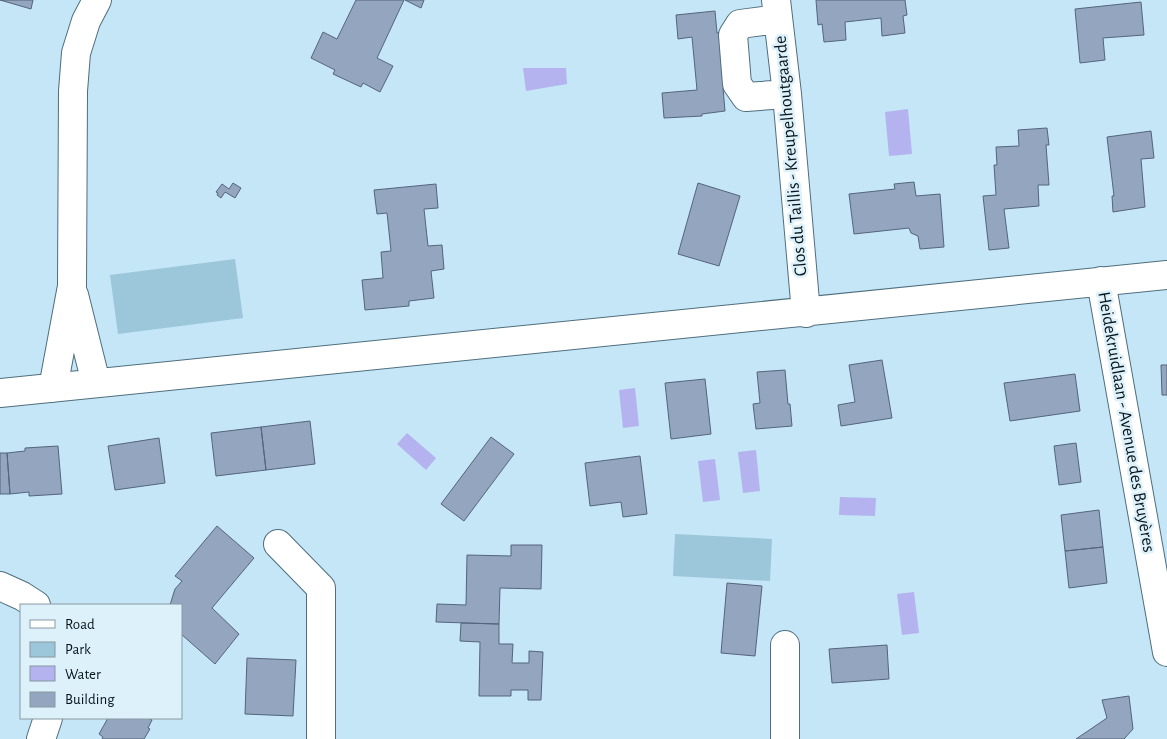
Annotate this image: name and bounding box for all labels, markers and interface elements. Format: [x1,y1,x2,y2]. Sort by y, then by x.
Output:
street label: Clos du Taillis - Kreupelhoutgaarde [772,35,810,277]
street label: Heidekruidlaan - Avenue des Bruyères [1094,290,1158,554]
legend [20,604,182,719]
text: Road [65,617,95,632]
text: Park [65,642,91,657]
text: Water [65,667,101,682]
text: Building [65,692,115,707]

